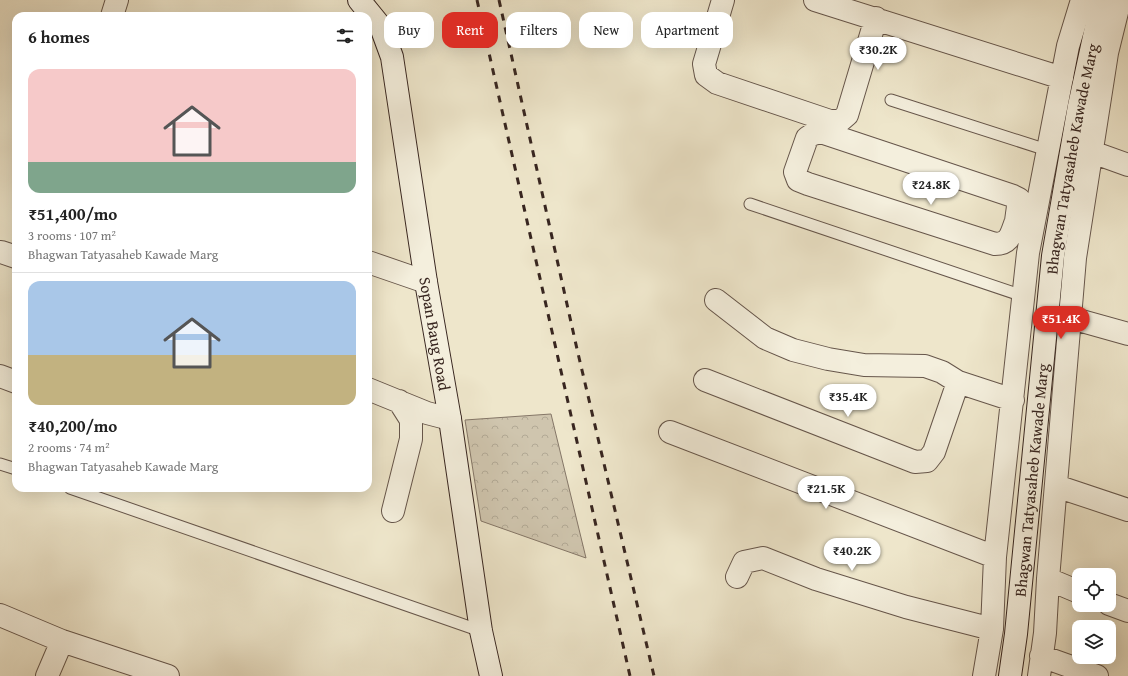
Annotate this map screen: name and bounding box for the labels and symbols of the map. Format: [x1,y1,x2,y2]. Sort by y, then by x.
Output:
pin: ₹30.2K [845,37,911,71]
street label: Bhagwan Tatyasaheb Kawade Marg [1039,41,1104,275]
pin: ₹24.8K [898,172,964,206]
street label: Sopan Baug Road [413,275,457,393]
pin: ₹51.4K [1028,306,1094,340]
street label: Bhagwan Tatyasaheb Kawade Marg [1008,362,1054,598]
pin: ₹35.4K [815,384,881,418]
pin: ₹21.5K [793,476,859,510]
pin: ₹40.2K [819,538,885,572]

